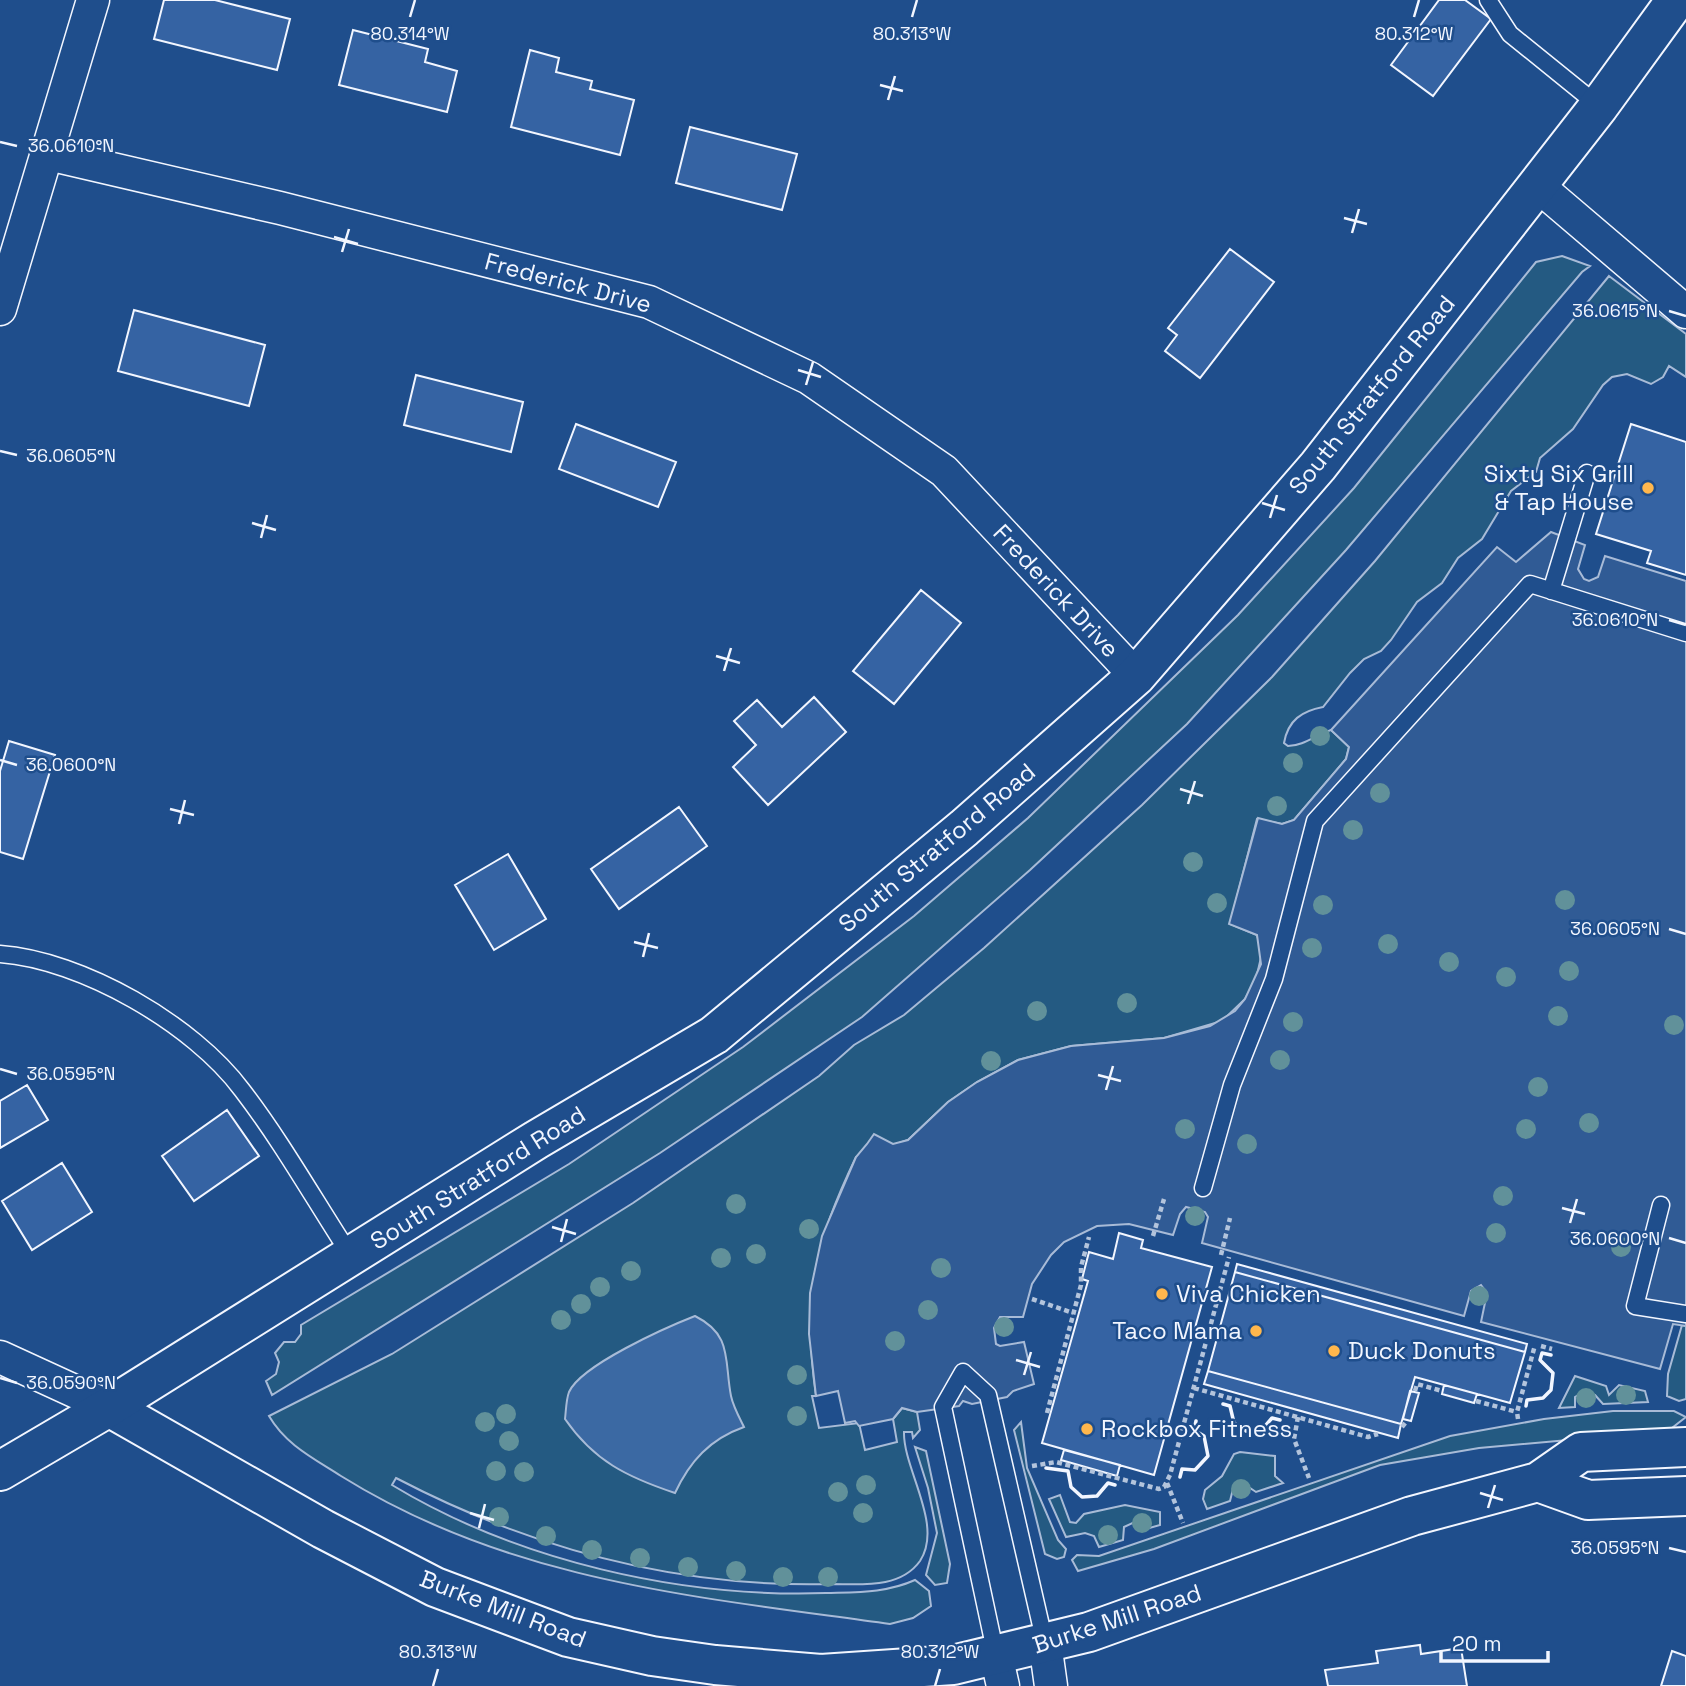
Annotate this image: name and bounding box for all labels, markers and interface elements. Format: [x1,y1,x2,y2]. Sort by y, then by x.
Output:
text: 80.314°W [370,22,450,45]
text: 80.313°W [873,22,952,45]
text: 80.312°W [1375,22,1454,45]
text: 36.0610°N [28,134,114,157]
street label: Frederick Drive [481,245,655,320]
street label: South Stratford Road [1282,289,1462,501]
text: 36.0615°N [1572,299,1658,322]
text: 36.0605°N [26,444,116,467]
place label: Sixty Six Grill & Tap House [1484,458,1634,517]
marker: Sixty Six Grill & Tap House [1640,480,1656,496]
street label: Frederick Drive [987,517,1126,664]
text: 36.0610°N [1572,608,1658,631]
text: 36.0600°N [26,753,116,776]
street label: South Stratford Road [832,756,1042,939]
text: 36.0605°N [1570,917,1660,940]
text: 36.0595°N [26,1062,116,1085]
street label: South Stratford Road [364,1099,591,1256]
text: 36.0600°N [1570,1227,1660,1250]
place label: Viva Chicken [1176,1278,1321,1309]
marker: Viva Chicken [1154,1286,1170,1302]
place label: Taco Mama [1112,1315,1242,1346]
marker: Taco Mama [1248,1323,1264,1339]
place label: Duck Donuts [1348,1335,1496,1366]
marker: Duck Donuts [1326,1343,1342,1359]
text: 36.0590°N [26,1371,116,1394]
place label: Rockbox Fitness [1101,1413,1292,1444]
marker: Rockbox Fitness [1079,1421,1095,1437]
text: 36.0595°N [1570,1536,1660,1559]
street label: Burke Mill Road [416,1563,591,1654]
street label: Burke Mill Road [1028,1577,1205,1660]
scale bar [1441,1620,1548,1664]
text: 20 m [1452,1630,1502,1657]
text: 80.313°W [399,1640,478,1663]
text: 80.312°W [901,1640,980,1663]

